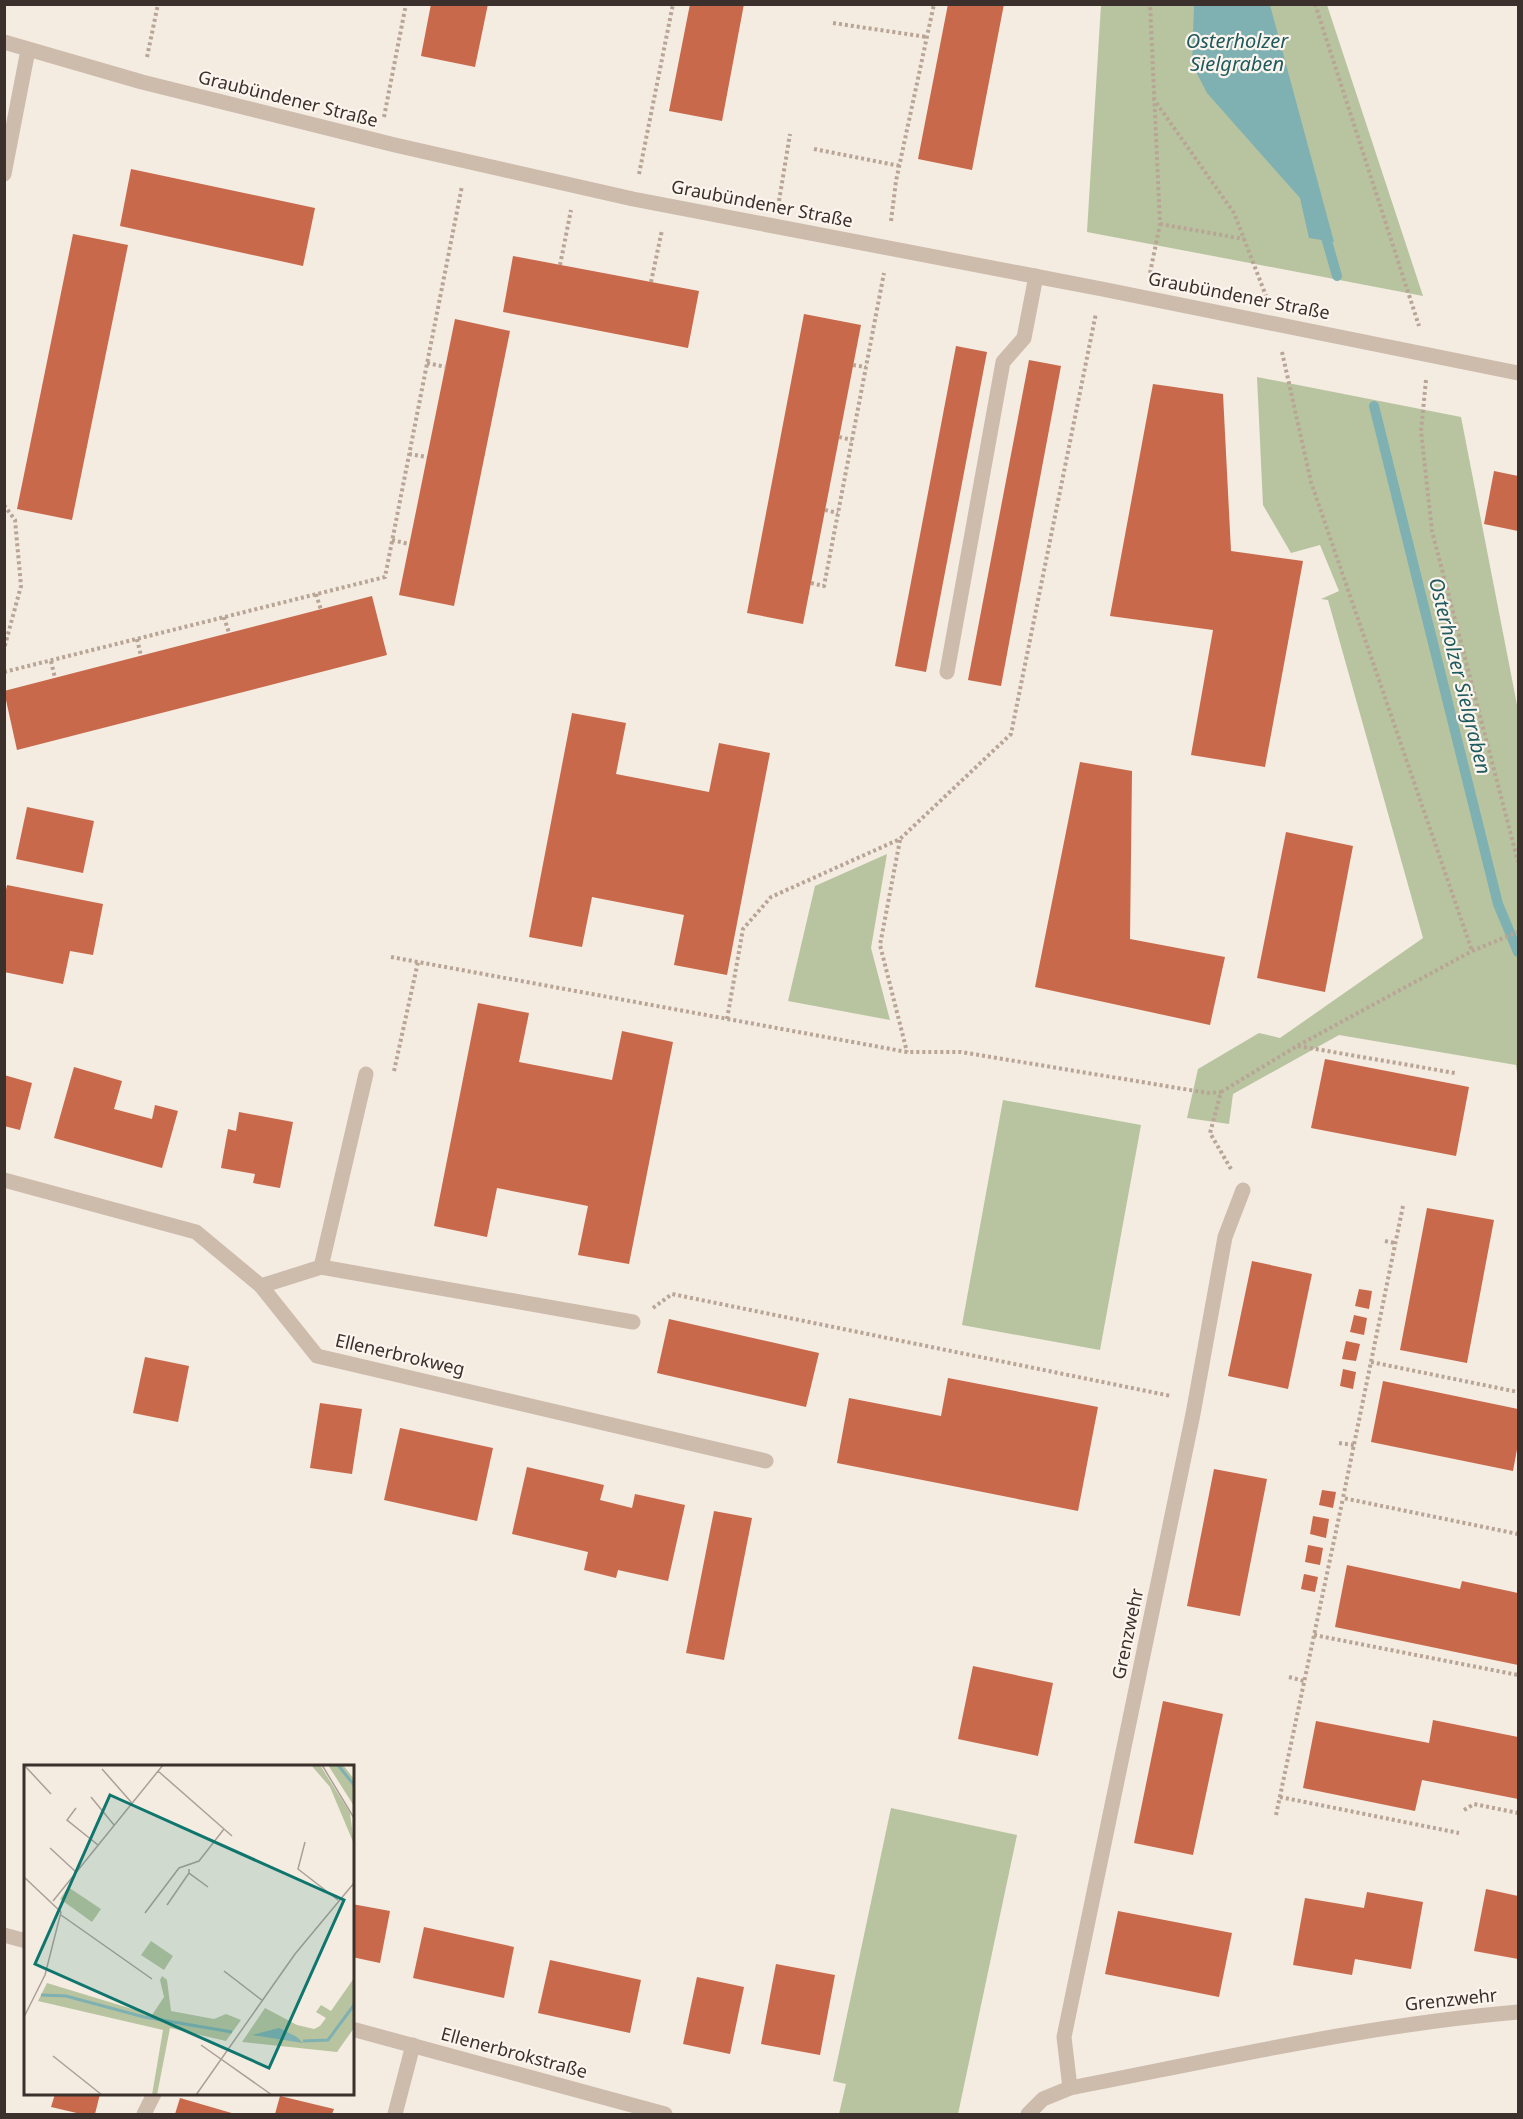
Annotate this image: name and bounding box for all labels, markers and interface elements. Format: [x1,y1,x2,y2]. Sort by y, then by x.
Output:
water label: Osterholzer Sielgraben [1186,27,1289,77]
street label: Graubündener Straße [196,64,381,132]
street label: Graubündener Straße [669,174,855,232]
street label: Graubündener Straße [1146,266,1332,324]
water label: Osterholzer Sielgraben [1423,575,1498,777]
street label: Ellenerbrokweg [333,1327,467,1381]
street label: Grenzwehr [1106,1585,1149,1682]
inset map [24,1765,354,2095]
street label: Grenzwehr [1404,1982,1499,2016]
street label: Ellenerbrokstraße [438,2021,590,2083]

